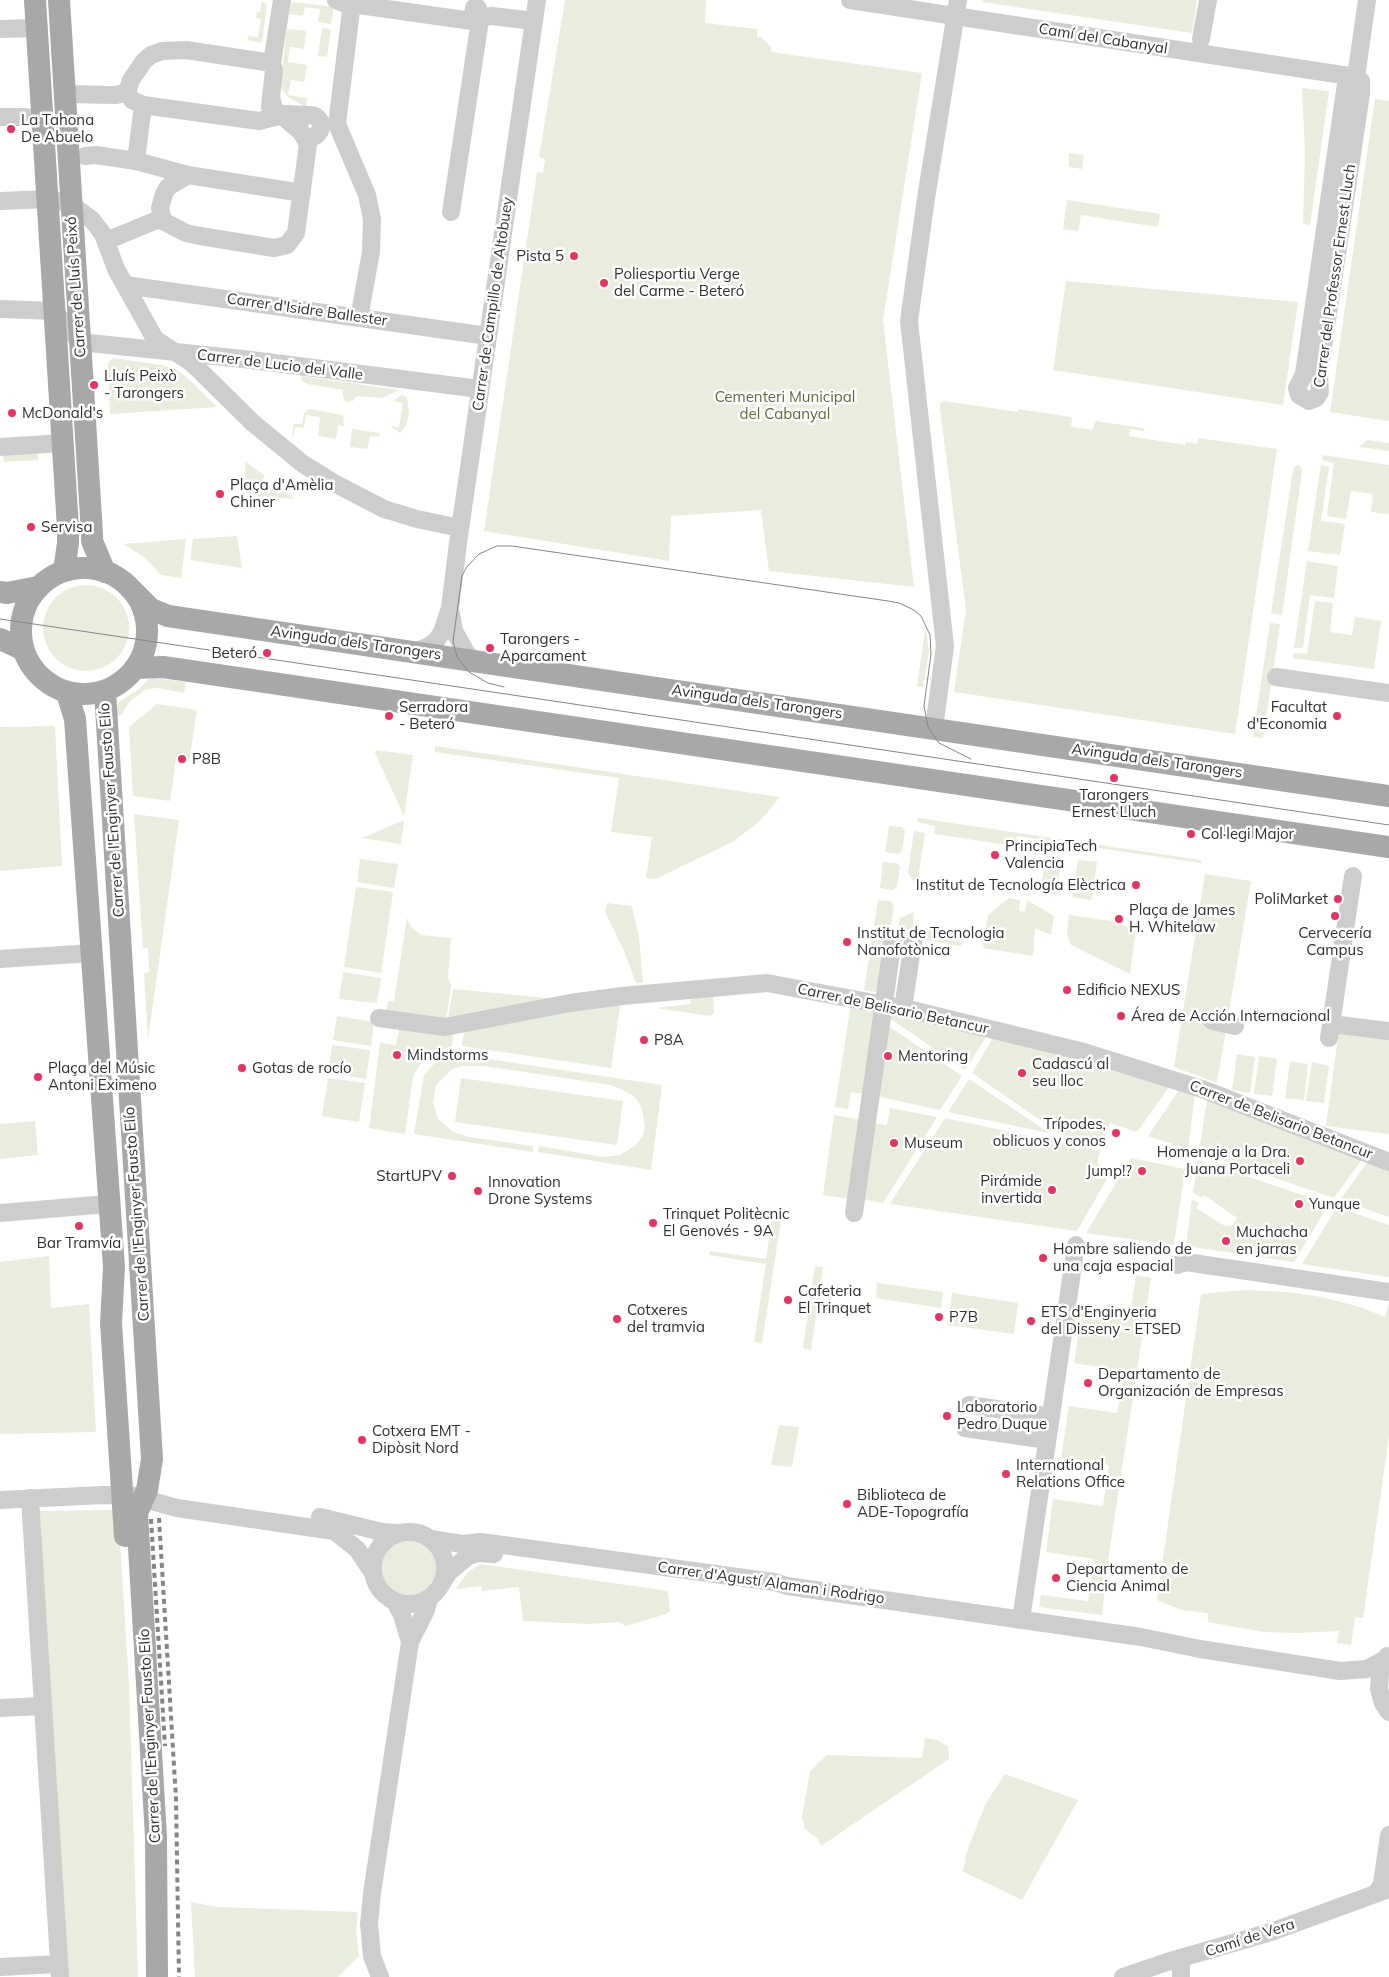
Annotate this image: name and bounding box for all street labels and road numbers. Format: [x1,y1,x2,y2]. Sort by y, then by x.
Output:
street label: Camí del Cabanyal [1037,20,1169,58]
street label: Carrer del Professor Ernest Lluch [1310,163,1360,389]
street label: Carrer de Campillo de Altobuey [469,196,517,412]
street label: Carrer de Lluís Peixó [62,216,90,358]
street label: Carrer d'Isidre Ballester [226,290,388,330]
street label: Carrer de Lucio del Valle [196,346,364,384]
street label: Avinguda dels Tarongers [269,622,443,664]
street label: Avinguda dels Tarongers [670,681,844,723]
street label: Carrer de l'Enginyer Fausto Elío [96,702,128,918]
street label: Avinguda dels Tarongers [1070,740,1244,782]
street label: Carrer de Belisario Betancur [796,980,990,1038]
street label: Carrer de Belisario Betancur [1187,1077,1375,1163]
street label: Carrer de l'Enginyer Fausto Elío [121,1106,153,1322]
street label: Carrer d'Agustí Alaman i Rodrigo [656,1558,886,1608]
street label: Carrer de l'Enginyer Fausto Elío [135,1628,165,1844]
street label: Camí de Vera [1203,1915,1297,1961]

